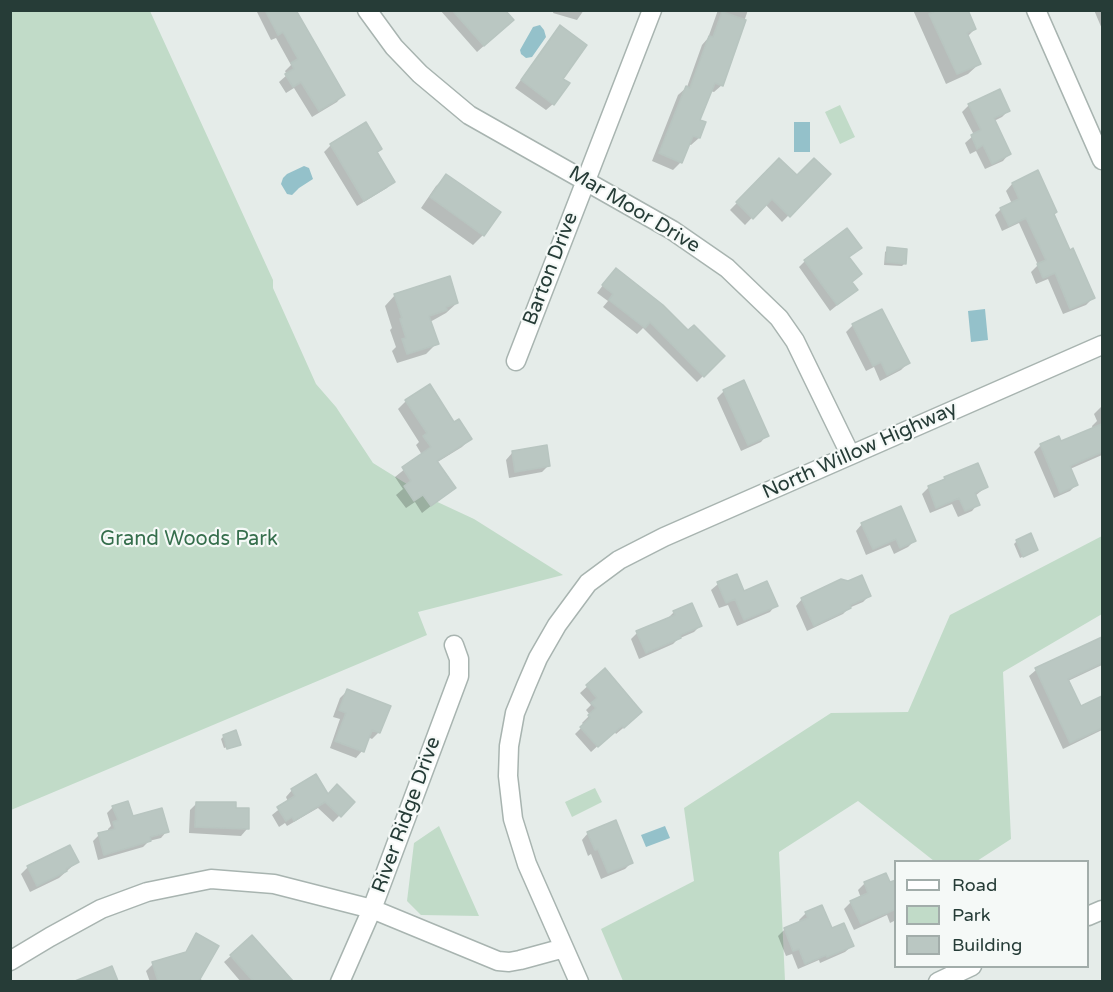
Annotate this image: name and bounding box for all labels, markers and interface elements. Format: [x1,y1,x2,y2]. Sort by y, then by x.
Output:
street label: Mar Moor Drive [564,161,704,259]
street label: Barton Drive [518,209,584,329]
street label: North Willow Highway [759,397,961,505]
park label: Grand Woods Park [100,528,278,552]
street label: River Ridge Drive [368,734,446,896]
legend [894,860,1089,968]
text: Road [952,874,997,896]
text: Park [952,904,990,926]
text: Building [952,934,1022,956]

